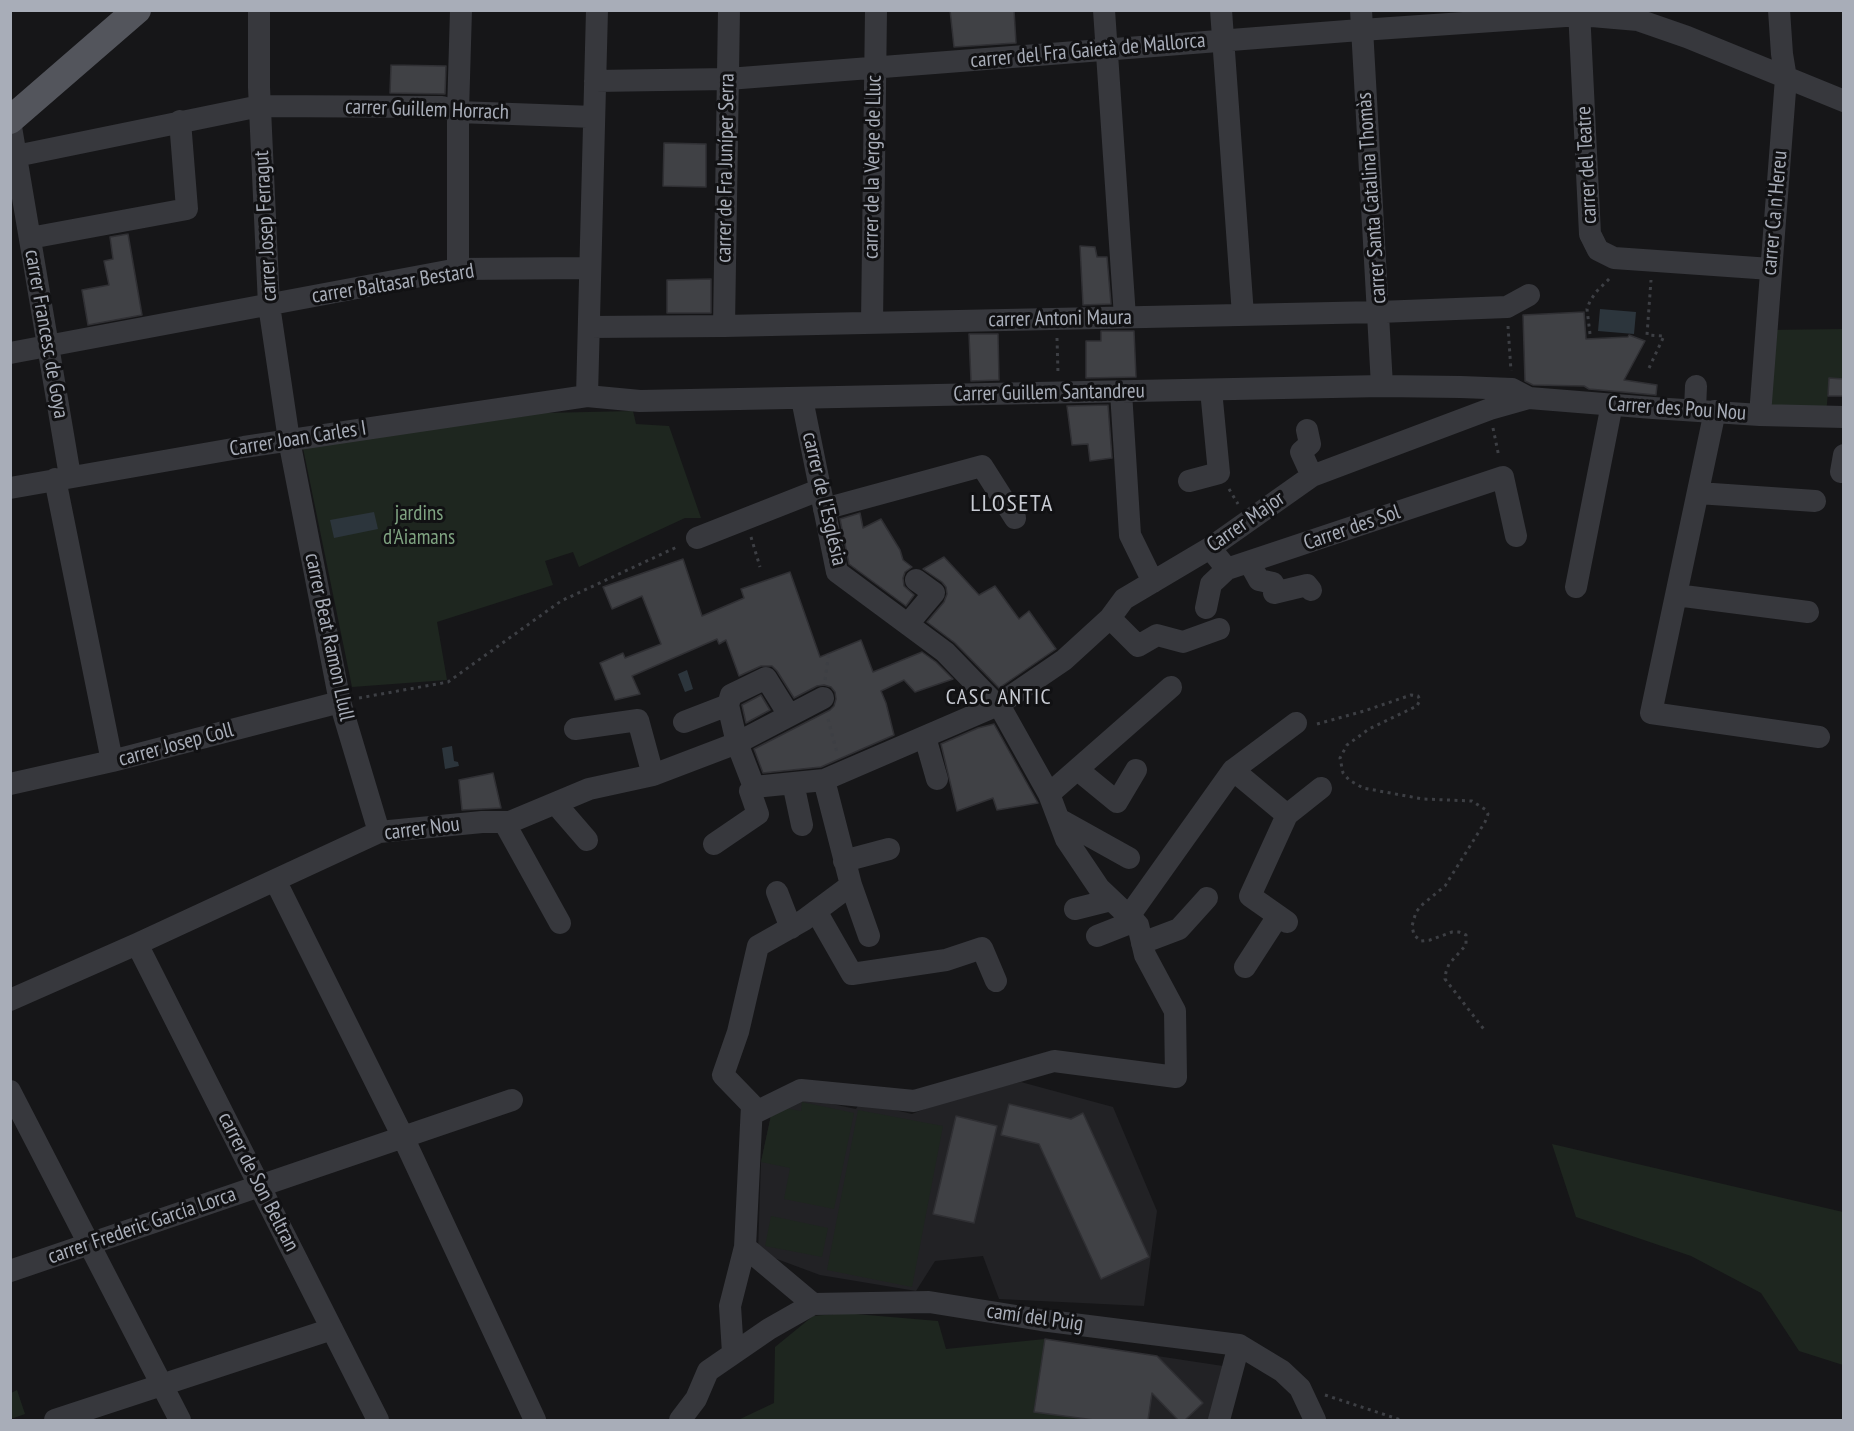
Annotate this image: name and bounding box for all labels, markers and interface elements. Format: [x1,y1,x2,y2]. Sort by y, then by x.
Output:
street label: carrer del Fra Gaietà de Mallorca [969,28,1207,74]
street label: carrer de Fra Juníper Serra [712,73,740,263]
street label: carrer de la Verge de Lluc [859,75,887,259]
street label: carrer Santa Catalina Thomàs [1352,91,1392,305]
street label: carrer Guillem Horrach [345,95,509,125]
street label: carrer del Teatre [1571,105,1603,225]
street label: carrer Josep Ferragut [249,150,283,302]
street label: carrer Ca n'Hereu [1757,150,1793,276]
street label: carrer Francesc de Goya [19,248,73,420]
street label: carrer Baltasar Bestard [310,259,476,309]
street label: carrer Antoni Maura [988,305,1132,333]
street label: Carrer Guillem Santandreu [953,379,1145,407]
street label: Carrer des Pou Nou [1607,392,1747,426]
street label: Carrer Joan Carles I [228,416,368,462]
street label: carrer de l'Església [796,430,852,568]
street label: Carrer Major [1202,486,1290,558]
district label: LLOSETA [970,490,1054,518]
street label: Carrer des Sol [1300,500,1404,556]
park label: jardins d'Aiamans [383,501,455,551]
street label: carrer Beat Ramon Llull [299,551,359,723]
district label: CASC ANTIC [946,685,1052,711]
street label: carrer Josep Coll [116,718,236,772]
street label: carrer Nou [383,812,461,846]
street label: carrer de Son Beltran [212,1108,304,1256]
street label: carrer Frederic García Lorca [45,1182,239,1270]
street label: camí del Puig [985,1299,1085,1337]

